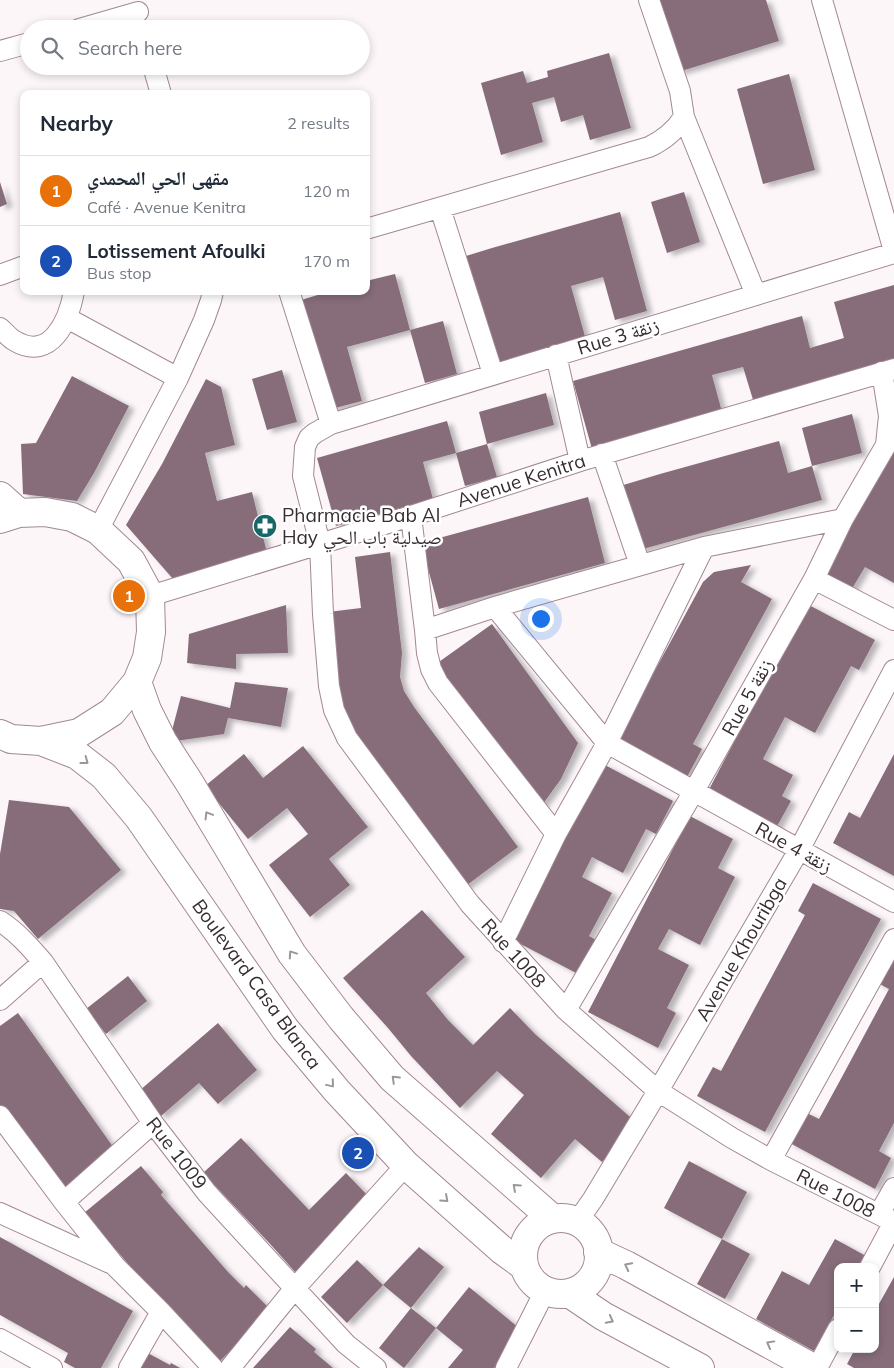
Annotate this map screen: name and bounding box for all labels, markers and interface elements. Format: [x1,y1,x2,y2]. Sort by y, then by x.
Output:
search box [20,20,370,75]
icon: search [38,34,66,62]
text: Search here [78,36,182,60]
text: Nearby [40,110,113,136]
text: 2 results [287,113,350,133]
text: مقهى الحي المحمدي [87,166,229,190]
text: 1 [51,181,61,201]
text: 120 m [303,181,350,201]
text: Café · Avenue Kenitra [87,197,246,217]
text: Lotissement Afoulki [87,239,265,263]
text: 2 [51,251,61,271]
text: 170 m [303,251,350,271]
text: Bus stop [87,263,151,283]
street label: Rue 3 زنقة [574,312,662,360]
street label: Avenue Kenitra [454,448,588,512]
place label: Pharmacie Bab Al Hay صيدلية باب الحي [282,503,442,553]
pharmacy icon: Pharmacie Bab Al Hay صيدلية باب الحي [252,513,278,539]
pin: 1 [113,577,145,615]
your location [528,606,554,632]
street label: Rue 5 زنقة [716,654,778,740]
one-way arrow [79,755,89,764]
one-way arrow [205,811,215,820]
street label: Rue 4 زنقة [751,816,837,878]
street label: Avenue Khouribga [690,873,792,1025]
street label: Boulevard Casa Blanca [187,894,327,1074]
street label: Rue 1008 [477,913,551,993]
one-way arrow [289,950,298,960]
one-way arrow [392,1076,401,1085]
one-way arrow [325,1079,334,1088]
street label: Rue 1009 [141,1112,213,1194]
pin: 2 [342,1134,374,1172]
street label: Rue 1008 [793,1163,879,1223]
one-way arrow [513,1184,522,1193]
one-way arrow [440,1194,449,1203]
one-way arrow [624,1262,633,1272]
map controls [834,1263,879,1353]
button: + [834,1263,879,1308]
button: − [834,1308,879,1353]
one-way arrow [605,1314,614,1324]
one-way arrow [767,1341,776,1351]

